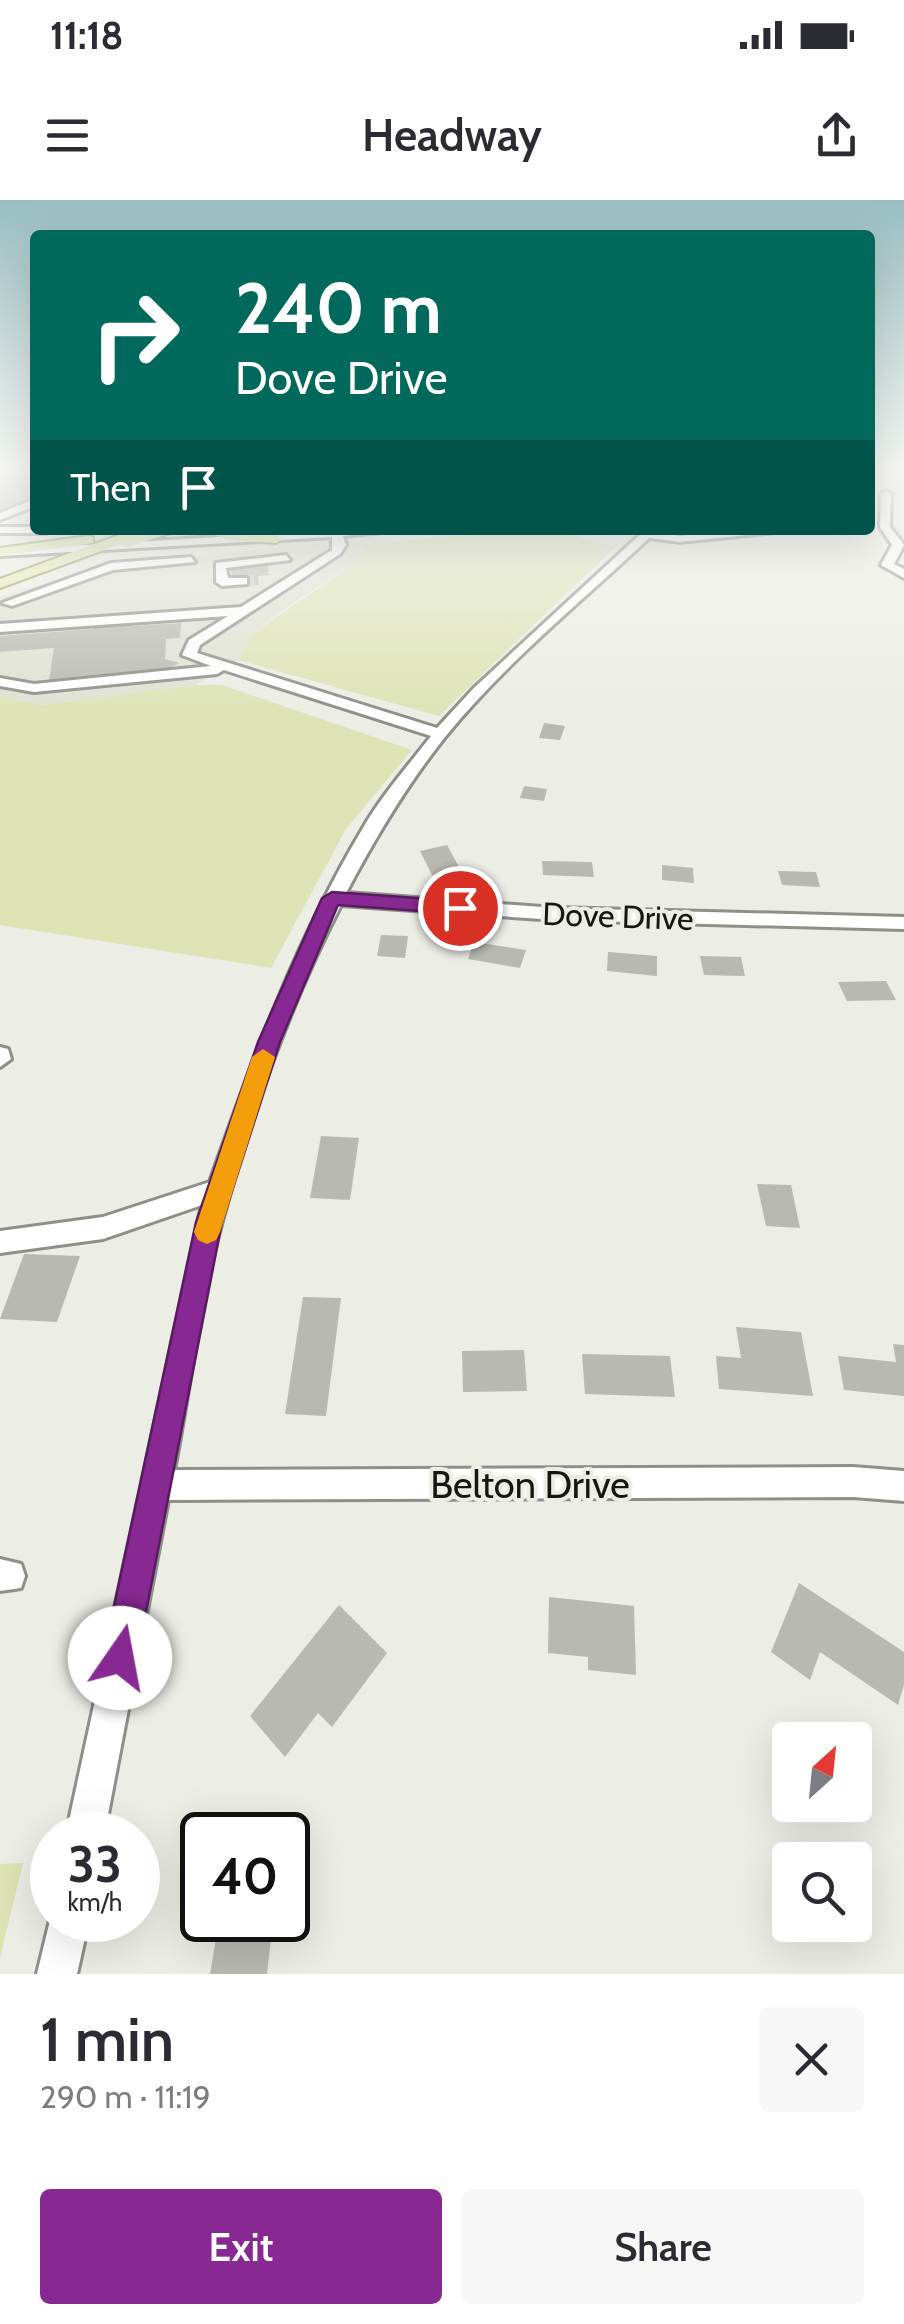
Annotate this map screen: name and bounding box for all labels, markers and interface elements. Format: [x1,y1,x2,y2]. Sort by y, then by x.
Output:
text: 11:18 [50,12,123,59]
icon: menu [40,108,95,163]
text: Headway [362,108,542,162]
icon: share [809,108,864,163]
text: 240 m [235,265,442,351]
icon: right [70,270,200,400]
text: Dove Drive [235,351,448,405]
icon: arrive [171,460,226,515]
text: Then [70,464,151,511]
pin [418,866,503,951]
icon: arrive [433,881,488,936]
street label: Dove Drive [542,894,694,938]
street label: Belton Drive [430,1461,630,1508]
position arrow [68,1606,172,1710]
north arrow [772,1722,872,1822]
map controls [772,1722,872,1942]
speed limit sign: 40 [180,1812,310,1942]
text: 33 [68,1834,122,1895]
button: search [772,1842,872,1942]
text: km/h [68,1887,122,1917]
text: 1 min [40,2003,174,2076]
button: close [759,2007,864,2112]
text: 290 m · 11:19 [40,2077,211,2116]
button: Exit [40,2189,442,2304]
button: Share [462,2189,864,2304]

